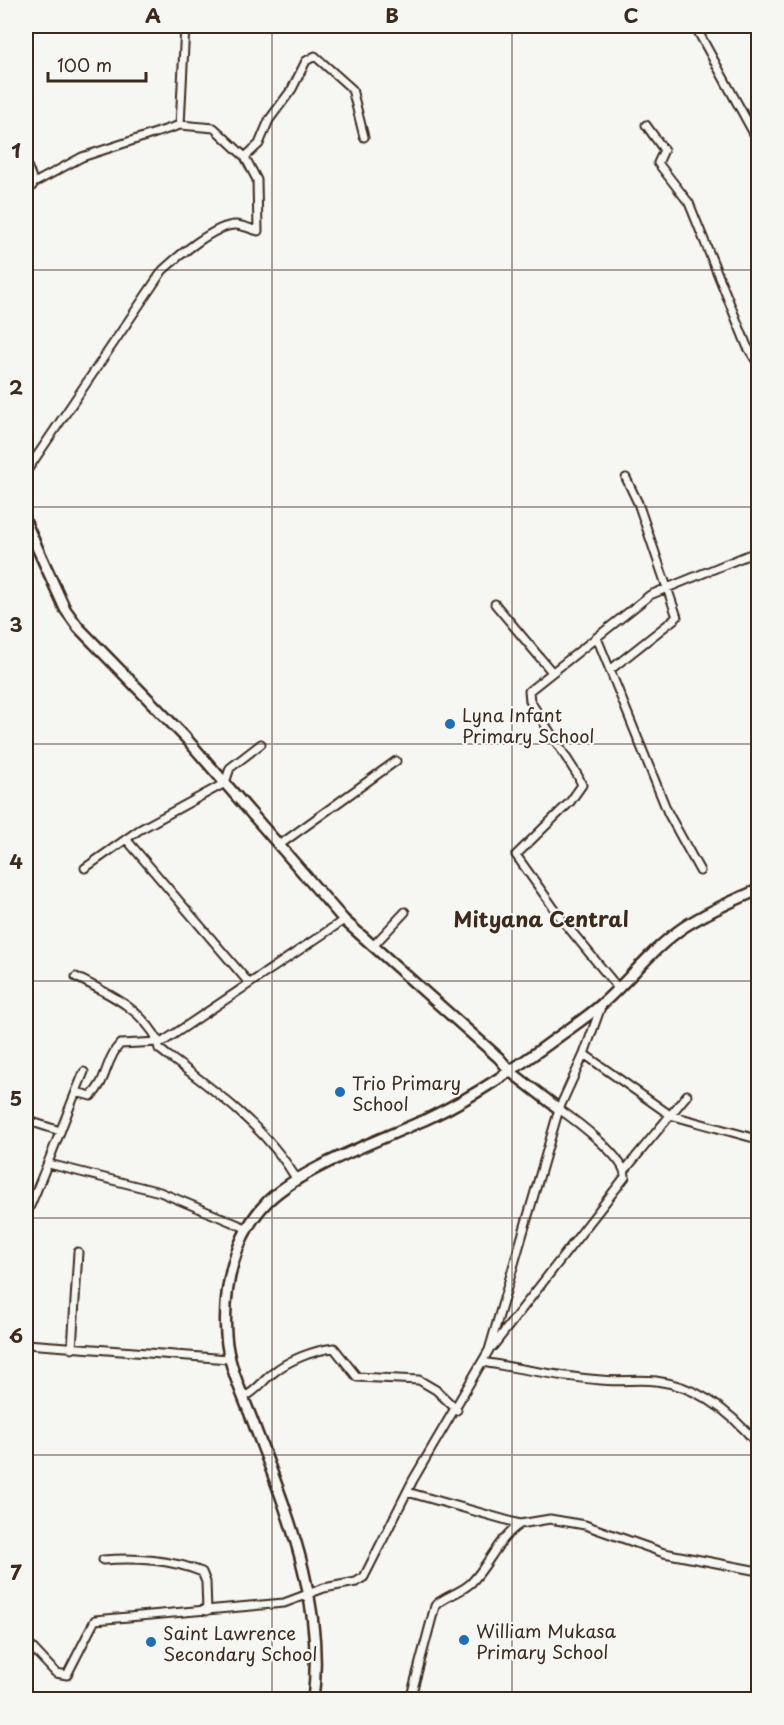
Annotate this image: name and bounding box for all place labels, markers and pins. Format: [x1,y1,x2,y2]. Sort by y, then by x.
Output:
place label: Lyna Infant Primary School [462,701,594,749]
marker: Lyna Infant Primary School [443,717,457,731]
place label: Trio Primary School [352,1069,461,1117]
marker: Trio Primary School [333,1085,347,1099]
place label: William Mukasa Primary School [476,1617,616,1665]
place label: Saint Lawrence Secondary School [163,1619,317,1667]
marker: William Mukasa Primary School [457,1633,471,1647]
marker: Saint Lawrence Secondary School [144,1635,158,1649]

